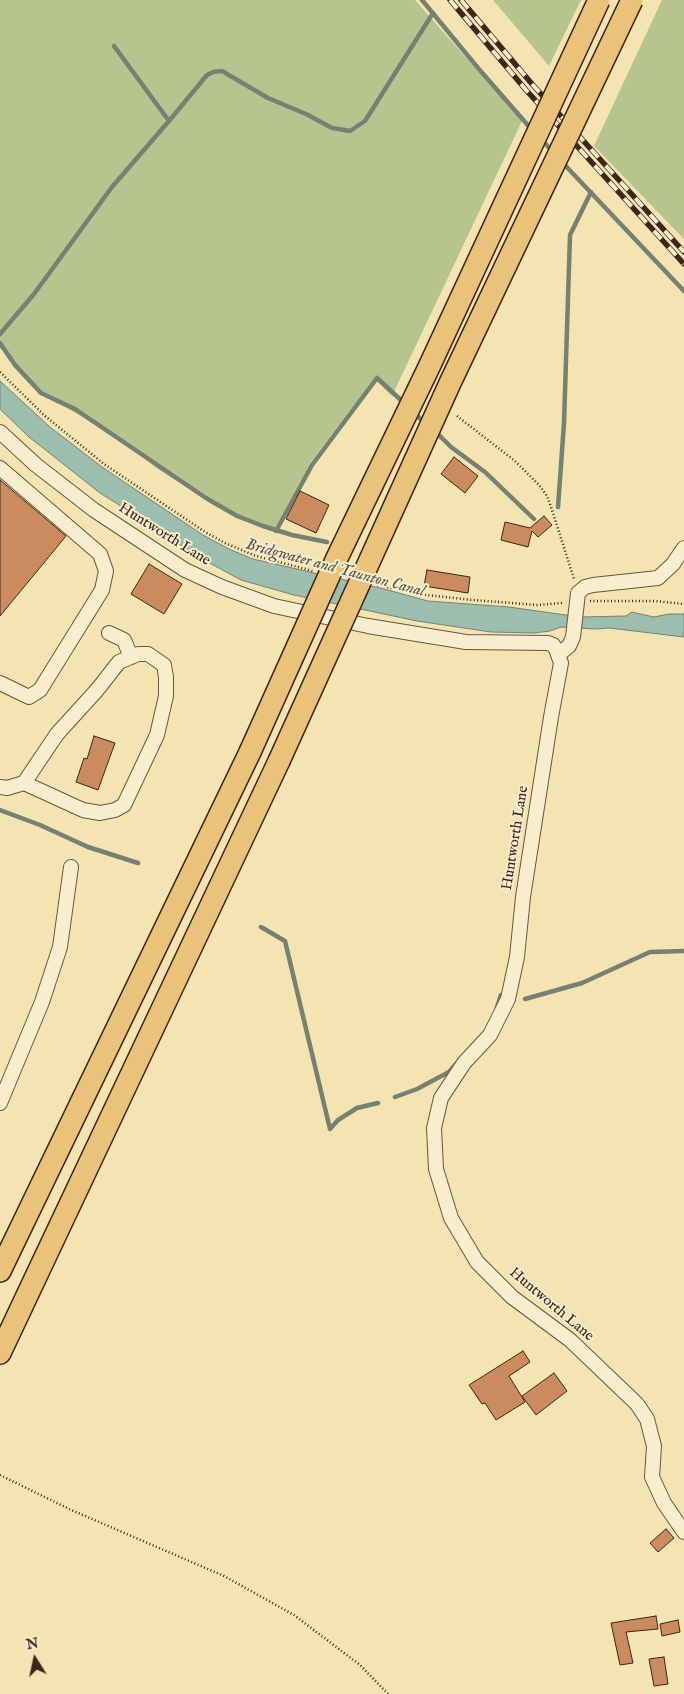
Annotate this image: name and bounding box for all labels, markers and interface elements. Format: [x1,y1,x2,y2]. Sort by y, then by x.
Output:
street label: Huntworth Lane [115,499,213,571]
water label: Bridgwater and Taunton Canal [243,536,427,602]
street label: Huntworth Lane [499,785,533,891]
street label: Huntworth Lane [505,1264,597,1346]
north arrow [10,1634,60,1684]
text: N [25,1634,40,1654]

